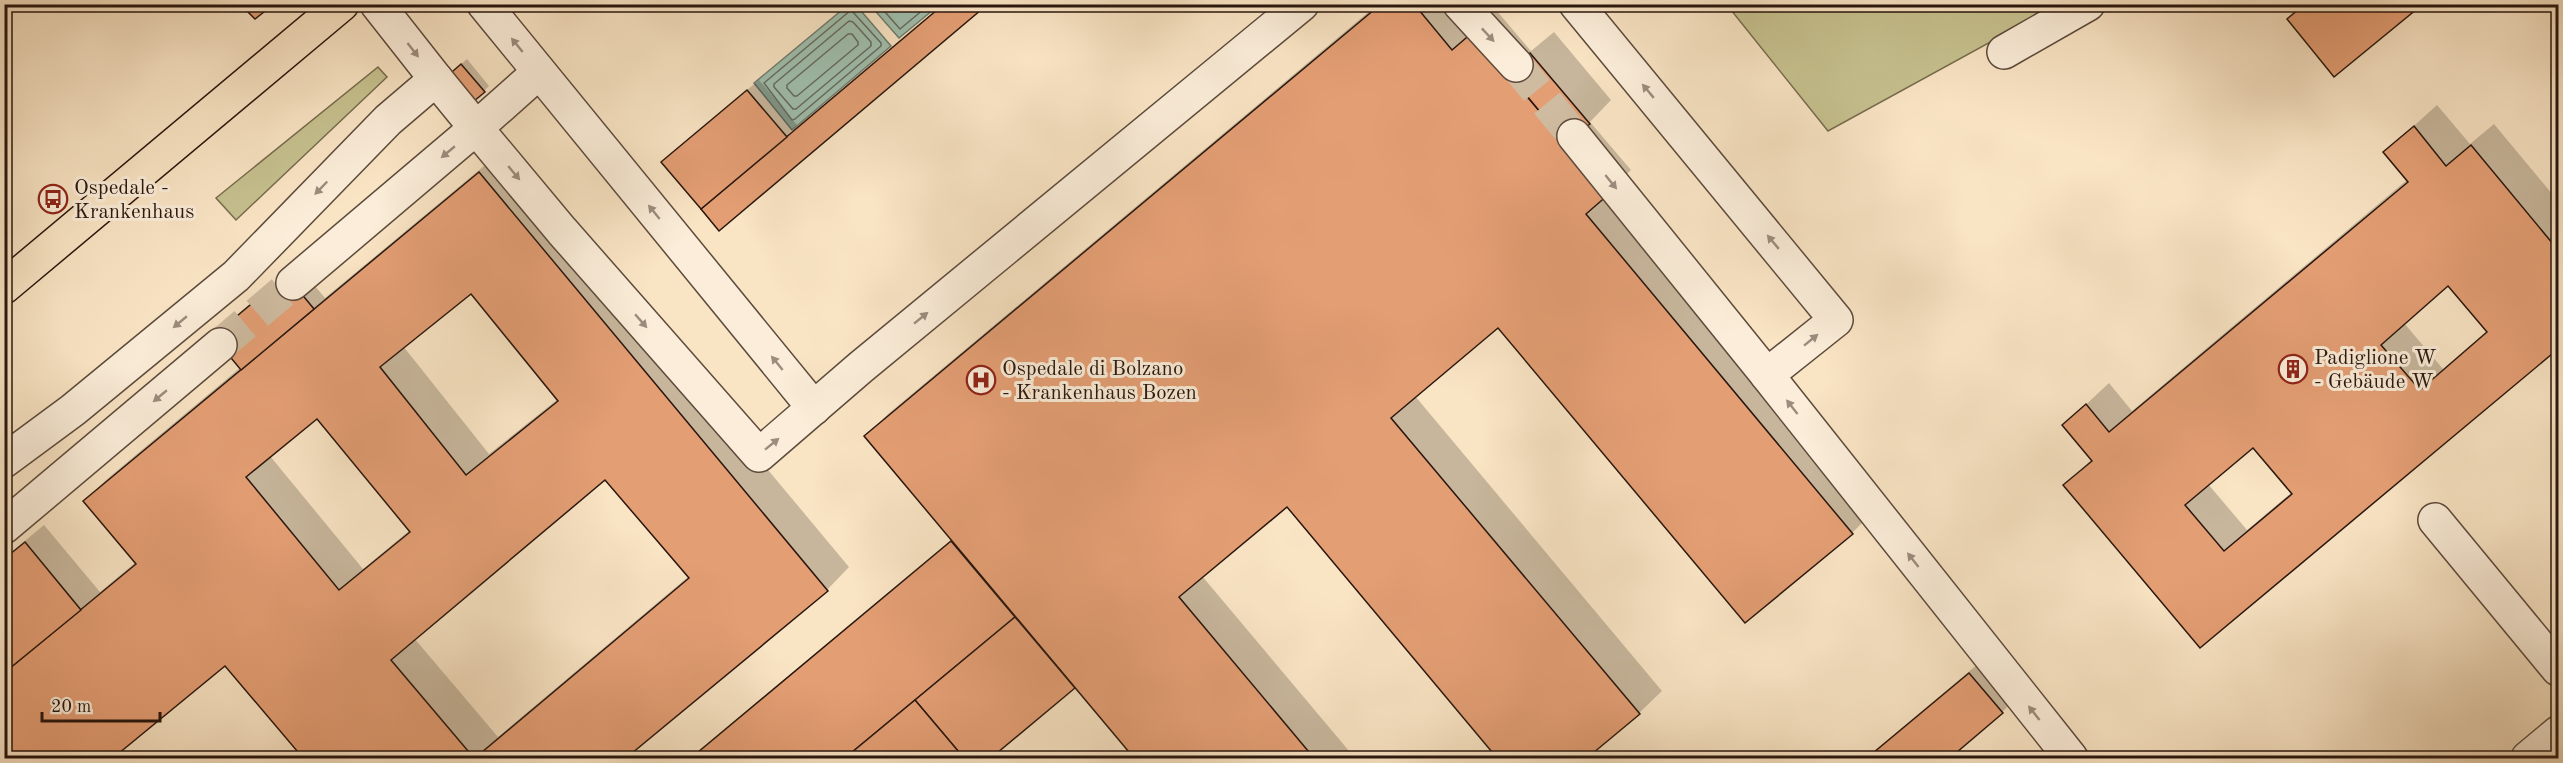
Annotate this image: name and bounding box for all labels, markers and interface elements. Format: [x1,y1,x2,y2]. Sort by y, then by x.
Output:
one-way arrow [1481,27,1494,42]
one-way arrow [510,37,523,53]
one-way arrow [407,42,420,58]
one-way arrow [1643,84,1655,99]
one-way arrow [441,145,456,158]
one-way arrow [507,165,520,180]
one-way arrow [1604,174,1617,189]
place label: Ospedale - Krankenhaus [74,178,194,223]
one-way arrow [315,180,329,194]
bus stop icon: Ospedale - Krankenhaus [37,183,69,215]
one-way arrow [647,204,660,220]
one-way arrow [1766,234,1779,250]
one-way arrow [913,311,929,324]
one-way arrow [634,313,647,328]
one-way arrow [172,315,188,328]
one-way arrow [1803,334,1818,347]
place label: Padiglione W - Gebäude W [2314,348,2437,393]
building icon: Padiglione W - Gebäude W [2277,353,2309,385]
one-way arrow [771,355,784,371]
place label: Ospedale di Bolzano - Krankenhaus Bozen [1002,359,1197,404]
hospital icon: Ospedale di Bolzano - Krankenhaus Bozen [965,364,997,396]
one-way arrow [153,389,168,402]
one-way arrow [1786,399,1799,415]
one-way arrow [764,438,780,451]
one-way arrow [1907,552,1920,568]
scale bar [42,685,160,723]
text: 20 m [51,698,91,716]
one-way arrow [2029,705,2041,720]

